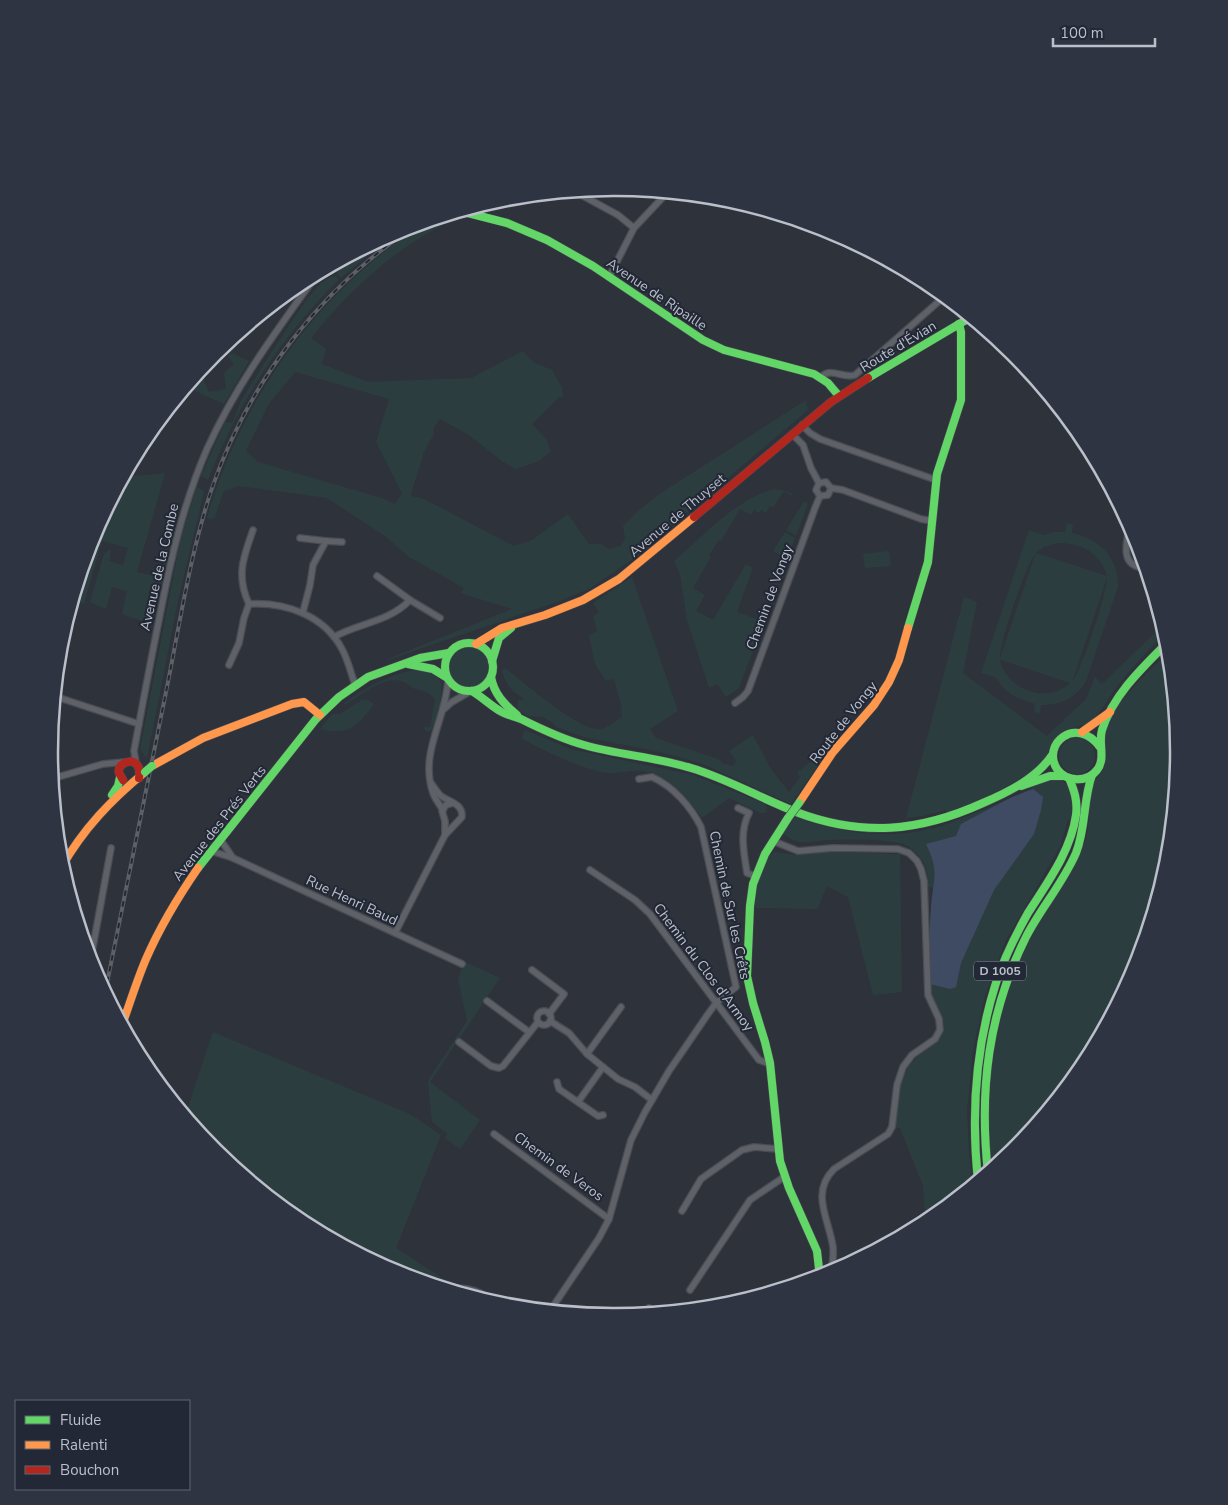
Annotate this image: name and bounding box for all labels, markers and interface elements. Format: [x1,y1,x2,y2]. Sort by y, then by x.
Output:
scale bar [1053,15,1156,47]
text: 100 m [1060,23,1104,43]
street label: Avenue de Ripaille [603,254,711,335]
street label: Route d'Évian [857,316,940,377]
street label: Avenue de Thuyset [625,469,730,561]
street label: Avenue de la Combe [136,502,183,633]
street label: Chemin de Vongy [742,541,798,652]
street label: Route de Vongy [805,676,882,768]
street label: Avenue des Prés Verts [168,761,271,885]
street label: Chemin de Sur les Crêts [705,829,755,981]
street label: Rue Henri Baud [303,871,401,930]
street label: Chemin du Clos d'Armoy [649,899,759,1036]
road number: D 1005 [974,961,1026,980]
street label: Chemin de Veros [510,1127,608,1206]
legend [15,1400,190,1490]
text: Fluide [60,1410,101,1430]
text: Ralenti [60,1435,108,1455]
text: Bouchon [60,1460,119,1480]

